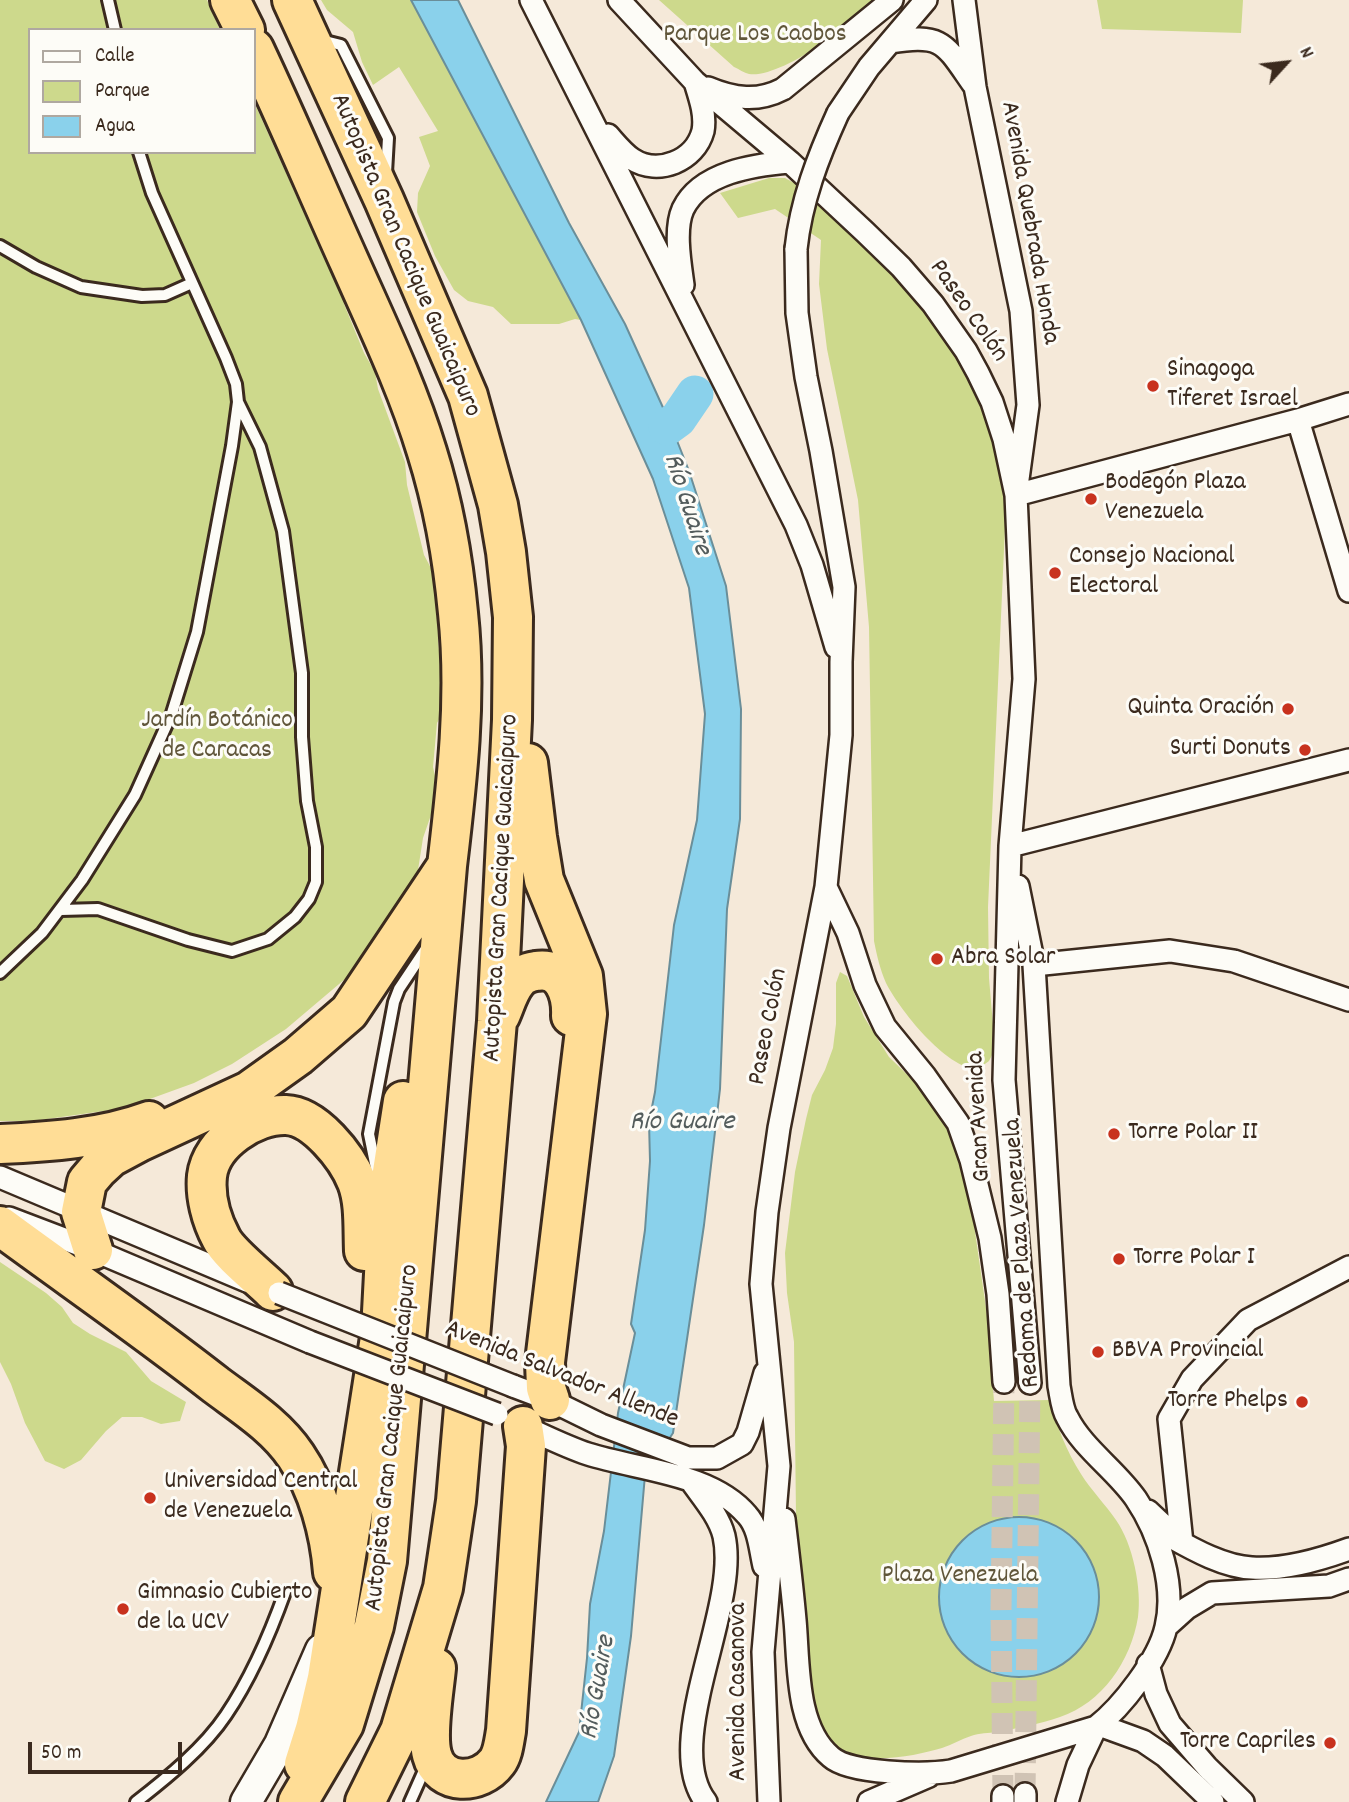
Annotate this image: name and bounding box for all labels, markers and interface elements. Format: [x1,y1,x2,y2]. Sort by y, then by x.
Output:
park label: Parque Los Caobos [663,20,847,52]
legend [28,28,256,154]
north arrow [1251,28,1321,98]
text: Calle [95,42,134,72]
text: N [1291,43,1319,64]
text: Parque [95,77,150,107]
street label: Autopista Gran Cacique Guaicaipuro [322,90,486,422]
street label: Avenida Quebrada Honda [991,99,1065,347]
text: Agua [95,112,135,142]
street label: Paseo Colón [920,255,1014,369]
place label: Sinagoga Tiferet Israel [1167,355,1298,416]
marker: Sinagoga Tiferet Israel [1145,378,1161,394]
water label: Río Guaire [653,450,717,560]
place label: Bodegón Plaza Venezuela [1105,468,1246,530]
marker: Bodegón Plaza Venezuela [1083,491,1099,507]
place label: Consejo Nacional Electoral [1069,542,1234,604]
marker: Consejo Nacional Electoral [1047,565,1063,581]
place label: Quinta Oración [1128,693,1274,725]
marker: Quinta Oración [1280,701,1296,717]
park label: Jardín Botánico de Caracas [141,706,293,768]
street label: Autopista Gran Cacique Guaicaipuro [478,713,528,1063]
place label: Surti Donuts [1170,734,1291,766]
marker: Surti Donuts [1297,742,1313,758]
place label: Abra Solar [951,943,1055,975]
marker: Abra Solar [929,951,945,967]
street label: Paseo Colón [743,966,797,1088]
street label: Gran Avenida [962,1051,1000,1183]
water label: Río Guaire [630,1107,734,1141]
street label: Redoma de Plaza Venezuela [999,1117,1049,1389]
place label: Torre Polar II [1128,1118,1258,1150]
marker: Torre Polar II [1106,1126,1122,1142]
place label: Torre Polar I [1133,1243,1255,1275]
marker: Torre Polar I [1111,1251,1127,1267]
street label: Autopista Gran Cacique Guaicaipuro [360,1263,428,1613]
street label: Avenida Salvador Allende [439,1315,683,1437]
place label: BBVA Provincial [1112,1336,1264,1368]
marker: BBVA Provincial [1090,1344,1106,1360]
place label: Torre Phelps [1167,1386,1288,1418]
marker: Torre Phelps [1294,1394,1310,1410]
place label: Universidad Central de Venezuela [164,1467,357,1528]
marker: Universidad Central de Venezuela [142,1490,158,1506]
park label: Plaza Venezuela [882,1561,1038,1593]
place label: Gimnasio Cubierto de la UCV [137,1578,312,1640]
marker: Gimnasio Cubierto de la UCV [115,1601,131,1617]
street label: Avenida Casanova [724,1603,756,1781]
water label: Río Guaire [574,1633,626,1743]
place label: Torre Capriles [1180,1727,1316,1759]
scale bar [32,1728,186,1772]
marker: Torre Capriles [1322,1735,1338,1751]
text: 50 m [41,1739,81,1769]

